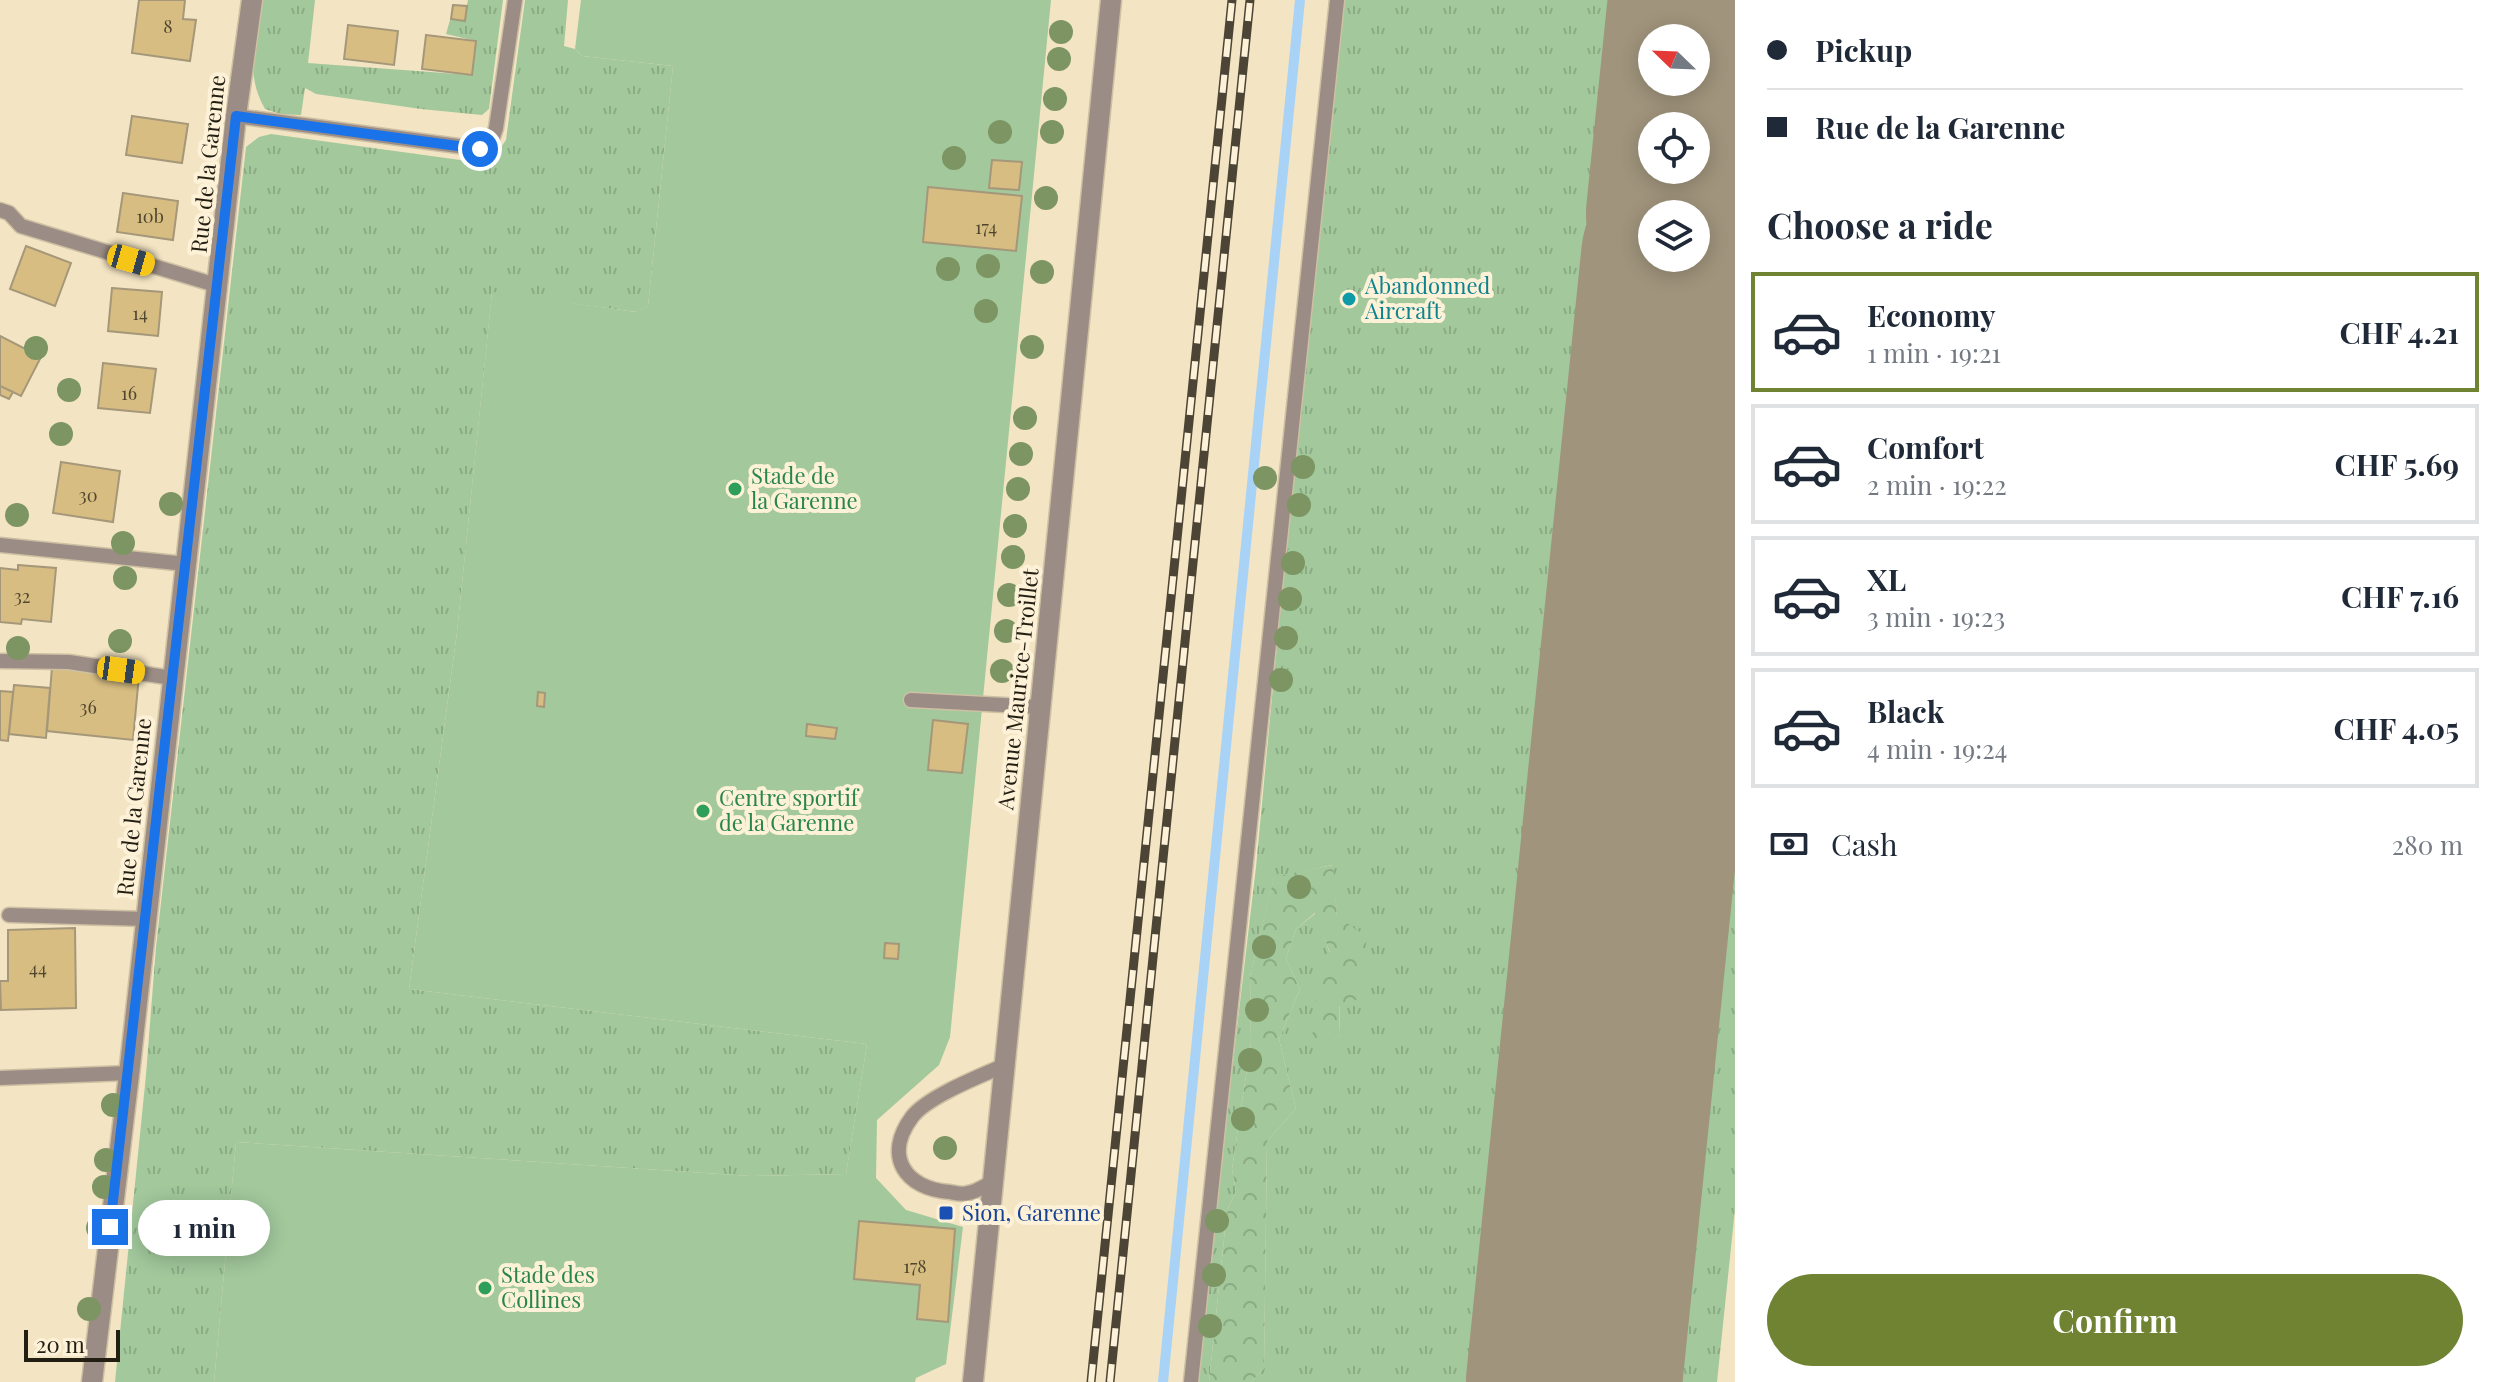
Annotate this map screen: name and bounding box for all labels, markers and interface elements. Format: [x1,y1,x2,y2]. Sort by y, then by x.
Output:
house number: 8 [163,14,173,38]
north arrow [1638,24,1710,96]
map controls [1638,24,1710,272]
text: Pickup [1815,30,1912,70]
street label: Rue de la Garenne [183,73,231,254]
text: Rue de la Garenne [1815,107,2065,147]
button: locate [1638,112,1710,184]
route start [462,131,498,167]
button: layers [1638,200,1710,272]
text: Choose a ride [1767,200,1993,248]
house number: 10b [136,204,164,228]
house number: 174 [975,215,997,239]
car [105,242,157,278]
place label: Abandonned Aircraft [1364,270,1491,325]
marker: Abandonned Aircraft [1340,290,1358,308]
text: Economy [1867,295,1996,335]
icon: car [1771,296,1843,368]
house number: 14 [132,301,148,325]
text: CHF 4.21 [2339,312,2459,352]
text: 1 min · 19:21 [1867,335,2001,370]
house number: 16 [121,381,137,405]
text: Comfort [1867,427,1984,467]
icon: car [1771,428,1843,500]
text: CHF 5.69 [2335,444,2459,484]
place label: Stade de la Garenne [751,460,858,515]
text: 2 min · 19:22 [1867,467,2007,502]
marker: Stade de la Garenne [726,480,744,498]
house number: 30 [79,483,97,507]
text: XL [1867,559,1906,599]
icon: car [1771,560,1843,632]
street label: Avenue Maurice-Troillet [989,565,1045,812]
text: CHF 7.16 [2341,576,2459,616]
house number: 32 [14,584,30,608]
text: 3 min · 19:23 [1867,599,2005,634]
car [96,655,146,685]
text: Black [1867,691,1944,731]
icon: car [1771,692,1843,764]
house number: 36 [79,695,97,719]
text: CHF 4.05 [2333,708,2459,748]
street label: Rue de la Garenne [109,716,157,897]
text: 4 min · 19:24 [1867,731,2007,766]
place label: Centre sportif de la Garenne [719,782,860,837]
marker: Centre sportif de la Garenne [694,802,712,820]
icon: cash [1767,822,1811,866]
text: Cash [1831,824,1898,864]
text: 280 m [2392,827,2463,862]
house number: 44 [29,956,47,980]
place label: Sion, Garenne [962,1197,1101,1227]
callout: 1 min [138,1199,270,1255]
marker: Sion, Garenne [937,1204,955,1222]
route end [92,1209,128,1245]
text: 1 min [172,1210,236,1245]
house number: 178 [903,1254,927,1278]
place label: Stade des Collines [501,1259,595,1314]
button: Confirm [1767,1274,2463,1366]
marker: Stade des Collines [476,1279,494,1297]
scale bar [24,1326,120,1362]
text: 20 m [36,1329,85,1359]

